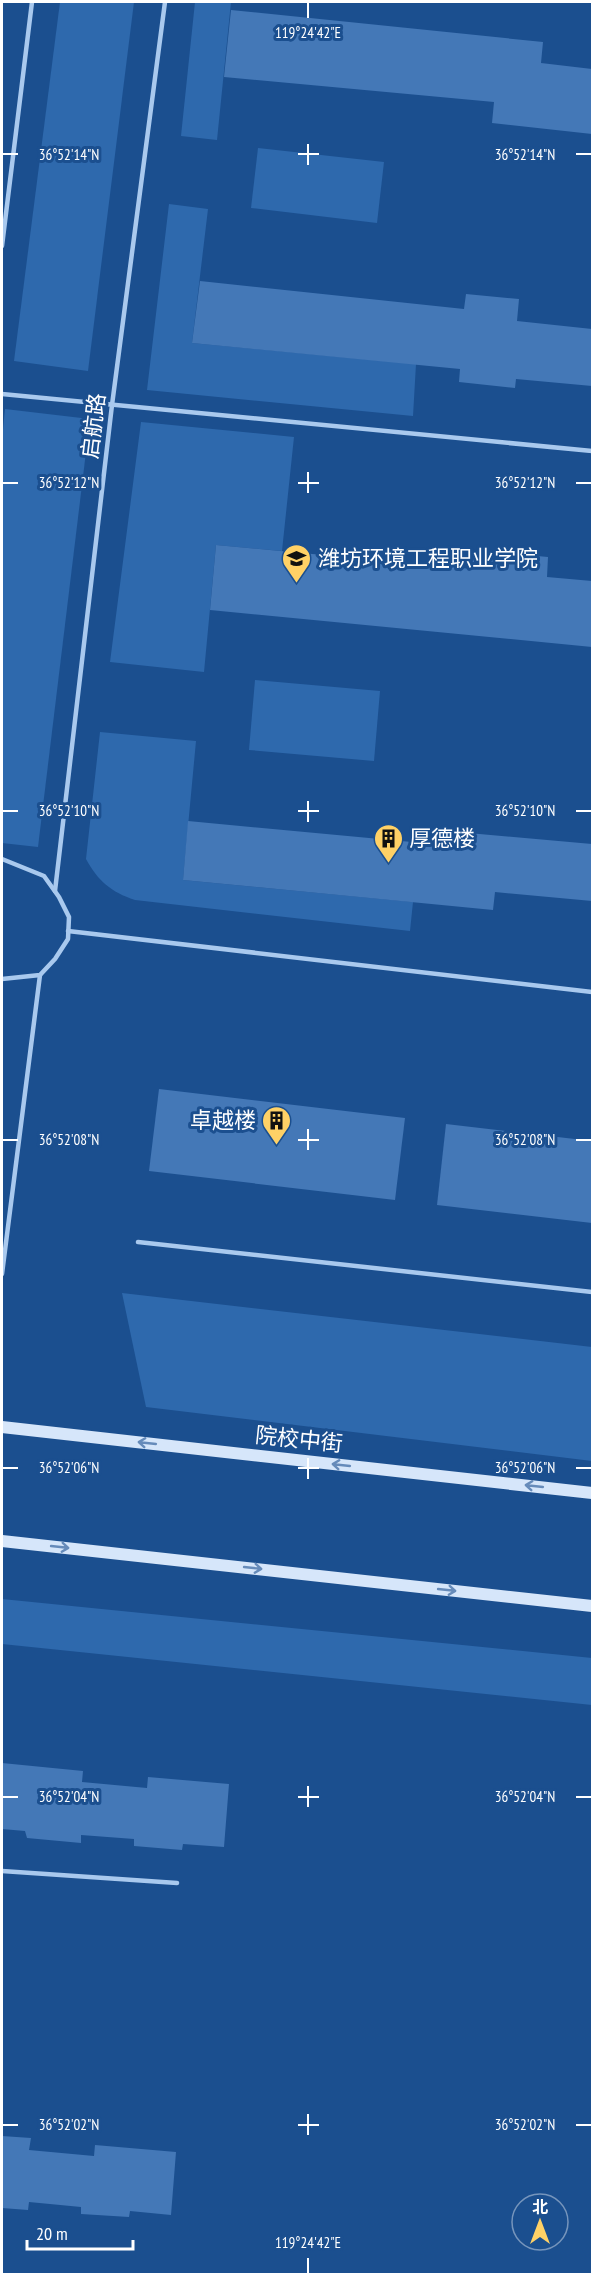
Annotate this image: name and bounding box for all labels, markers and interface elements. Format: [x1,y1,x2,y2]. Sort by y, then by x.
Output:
text: 119°24'42"E [275,23,341,42]
text: 36°52'14"N [39,145,99,164]
text: 36°52'14"N [495,145,555,164]
street label: 启航路 [75,392,111,460]
text: 36°52'12"N [39,473,99,492]
text: 36°52'12"N [495,473,555,492]
school or university icon: 潍坊环境工程职业学院 [281,542,313,584]
place label: 潍坊环境工程职业学院 [318,544,538,572]
text: 36°52'10"N [39,801,99,820]
text: 36°52'10"N [495,801,555,820]
building icon: 厚德楼 [372,822,404,864]
place label: 厚德楼 [409,824,475,852]
building icon: 卓越楼 [261,1104,293,1146]
place label: 卓越楼 [190,1106,256,1134]
text: 36°52'08"N [39,1130,99,1149]
text: 36°52'08"N [495,1130,555,1149]
street label: 院校中街 [254,1420,344,1458]
one-way arrow [137,1437,157,1448]
text: 36°52'06"N [39,1458,99,1477]
text: 36°52'06"N [495,1458,555,1477]
one-way arrow [331,1459,351,1470]
one-way arrow [525,1480,545,1491]
one-way arrow [49,1542,69,1553]
one-way arrow [243,1563,263,1574]
one-way arrow [437,1585,457,1596]
text: 36°52'04"N [39,1787,99,1806]
text: 36°52'04"N [495,1787,555,1806]
text: 36°52'02"N [39,2115,99,2134]
text: 36°52'02"N [495,2115,555,2134]
north arrow [510,2192,570,2252]
text: 北 [532,2197,548,2217]
scale bar [27,2213,134,2251]
text: 20 m [36,2222,68,2245]
text: 119°24'42"E [275,2233,341,2252]

